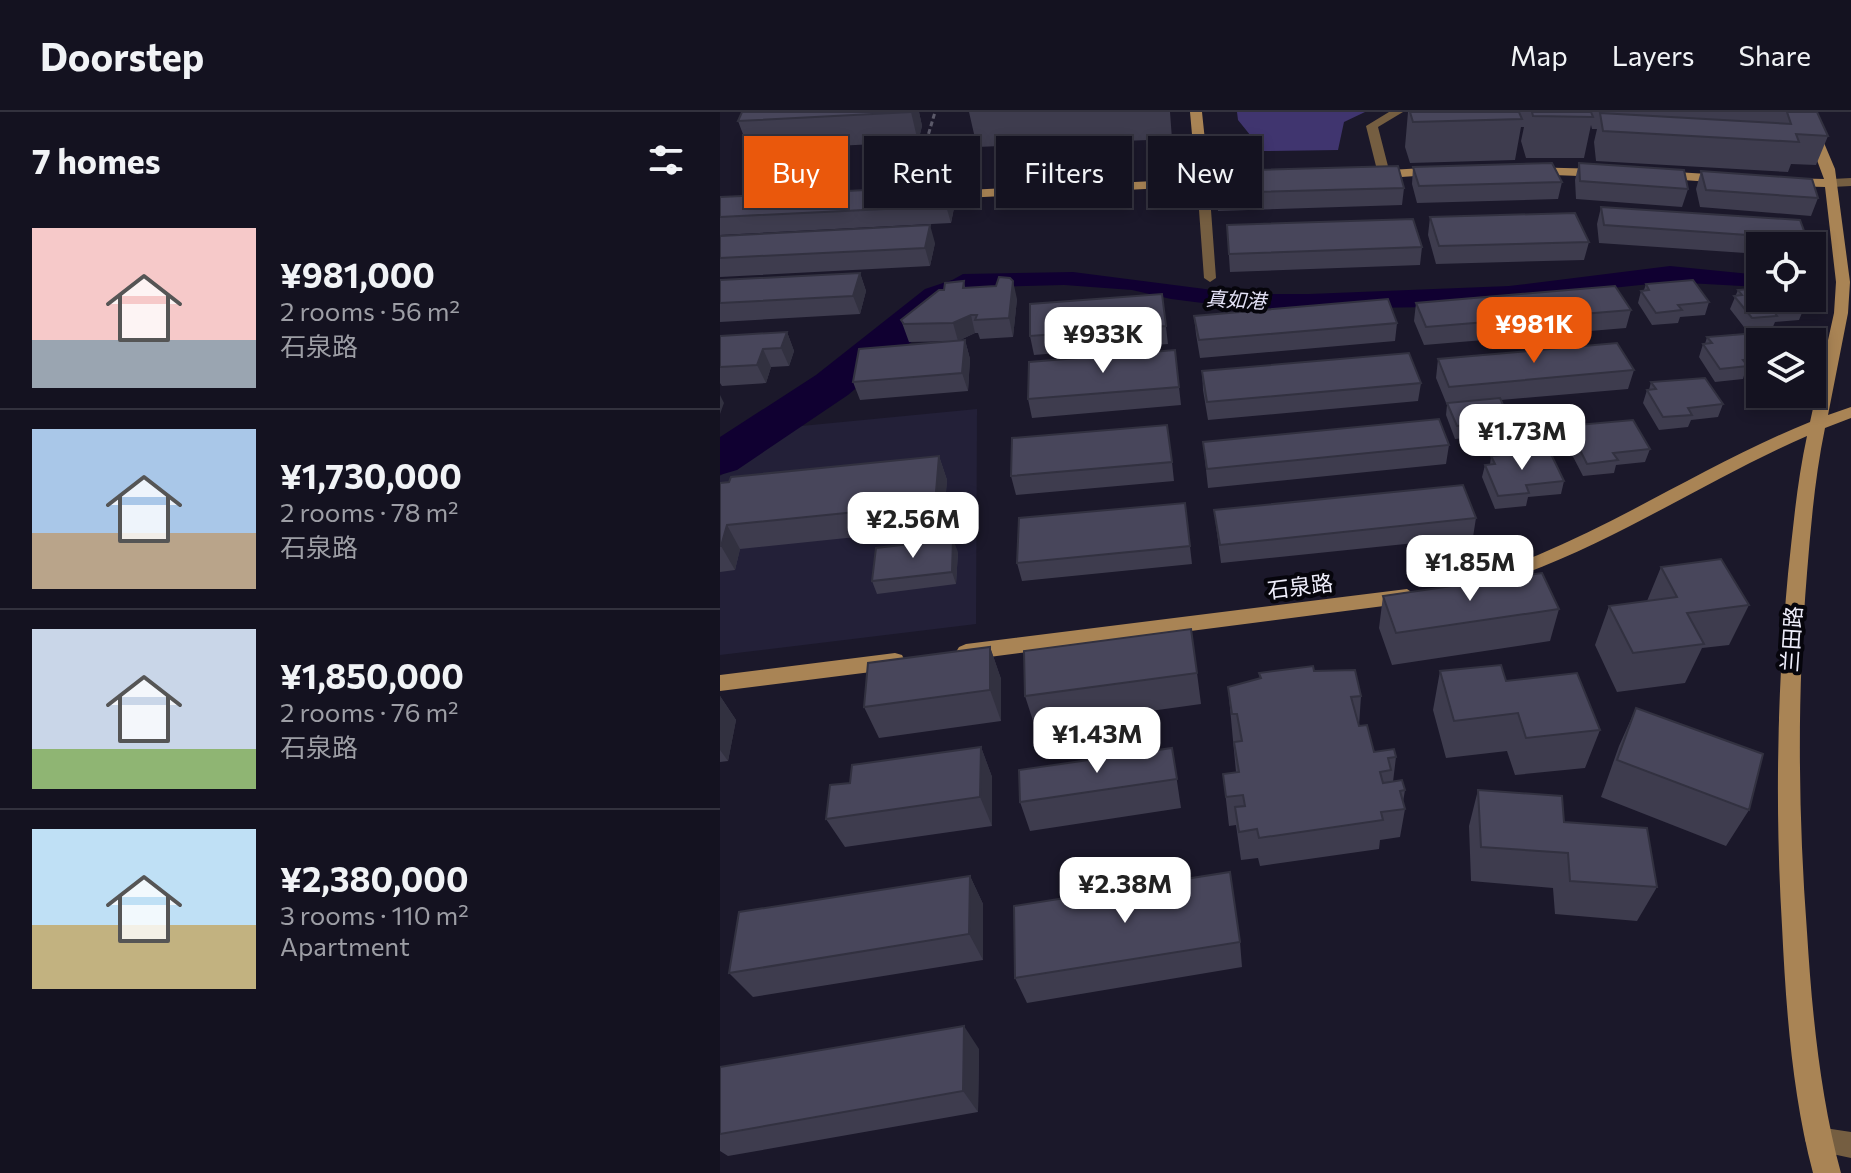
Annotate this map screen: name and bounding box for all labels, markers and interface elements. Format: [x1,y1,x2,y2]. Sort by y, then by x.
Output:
text: Doorstep [40,32,204,79]
text: Map [1510,38,1568,72]
text: Layers [1612,38,1694,72]
text: Share [1738,38,1811,72]
chip: Buy [744,136,848,208]
chip: Rent [864,136,980,208]
chip: Filters [996,136,1132,208]
chip: New [1148,136,1262,208]
icon: filters [644,138,688,182]
text: 7 homes [32,139,161,181]
map controls [1746,232,1826,408]
button: locate [1746,232,1826,312]
text: ¥981,000 [280,253,435,295]
icon: home [96,260,192,356]
water label: 真如港 [1205,285,1270,313]
text: 2 rooms · 56 m² [280,295,460,326]
pin: ¥981K [1478,297,1590,365]
pin: ¥933K [1047,307,1159,375]
text: ¥981K [1495,307,1573,338]
text: ¥933K [1063,317,1143,348]
button: layers [1746,328,1826,408]
text: 石泉路 [280,330,358,361]
pin: ¥1.73M [1457,404,1587,472]
text: ¥1.73M [1477,414,1567,445]
text: ¥1,730,000 [280,454,462,496]
icon: home [96,461,192,557]
pin: ¥2.56M [848,492,978,560]
text: 2 rooms · 78 m² [280,496,459,527]
text: ¥2.56M [866,502,960,533]
text: 石泉路 [280,531,358,562]
pin: ¥1.85M [1405,535,1535,603]
text: ¥1.85M [1424,545,1516,576]
street label: 石泉路 [1266,569,1334,603]
street label: 兰田路 [1775,605,1807,673]
text: ¥1,850,000 [280,654,464,696]
icon: home [96,661,192,757]
text: 2 rooms · 76 m² [280,696,459,727]
pin: ¥1.43M [1032,707,1162,775]
text: ¥1.43M [1051,717,1143,748]
text: 石泉路 [280,731,358,762]
text: ¥2,380,000 [280,857,469,899]
pin: ¥2.38M [1060,857,1190,925]
icon: home [96,861,192,957]
text: ¥2.38M [1078,867,1172,898]
text: 3 rooms · 110 m² [280,899,469,930]
text: Apartment [280,930,410,961]

